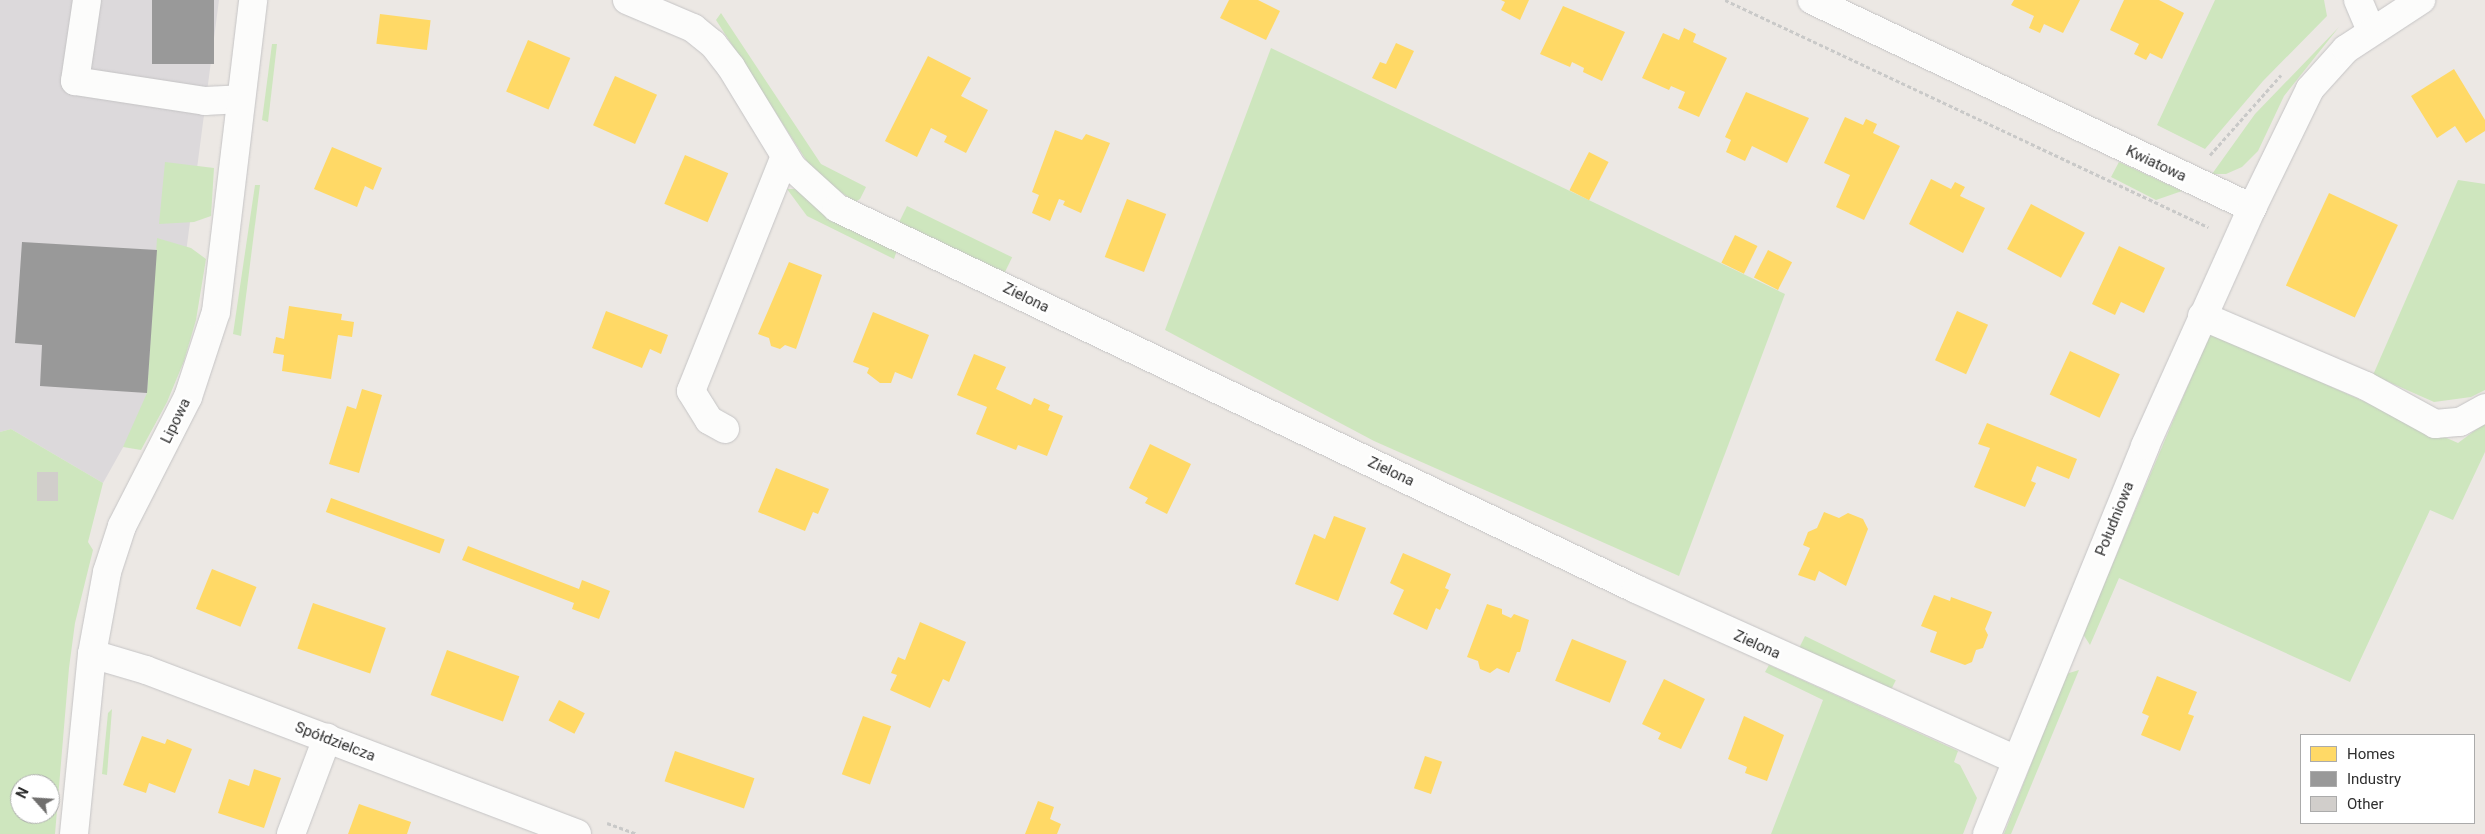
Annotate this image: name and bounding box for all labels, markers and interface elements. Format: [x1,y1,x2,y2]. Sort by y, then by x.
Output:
street label: Kwiatowa [2123,142,2189,186]
street label: Zielona [1000,279,1052,317]
street label: Lipowa [157,395,195,447]
street label: Zielona [1365,453,1417,491]
street label: Południowa [2092,479,2138,559]
street label: Zielona [1731,627,1783,663]
street label: Spółdzielcza [292,718,378,766]
legend [2300,734,2475,824]
text: Homes [2347,745,2395,763]
text: Industry [2347,770,2401,788]
north arrow [10,774,60,824]
text: N [13,785,32,801]
text: Other [2347,795,2384,813]

